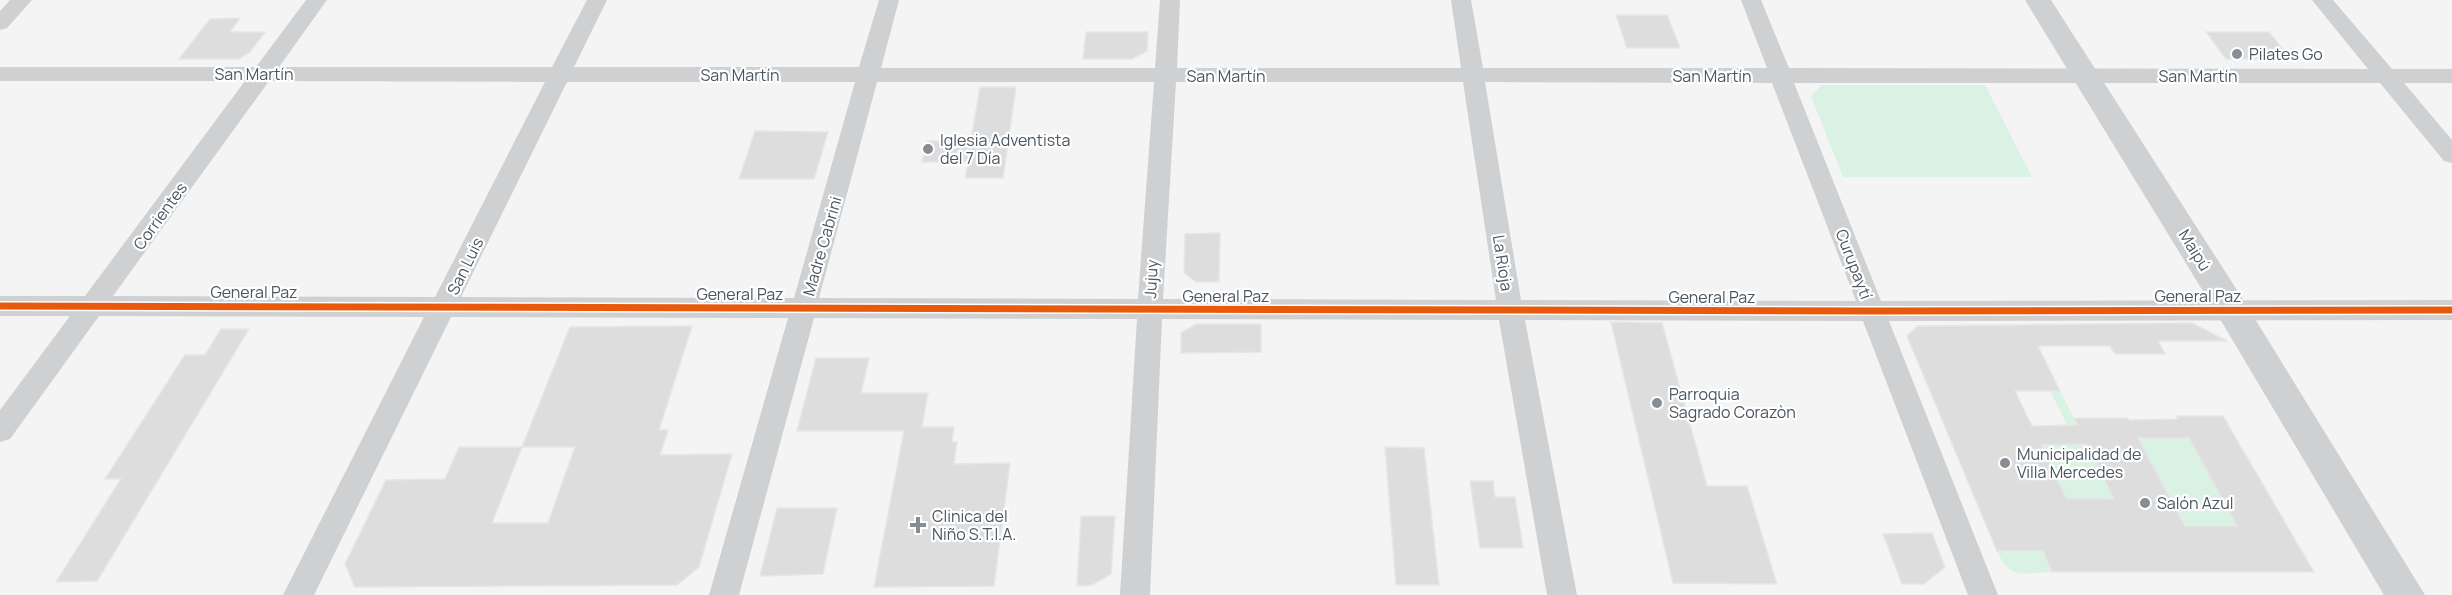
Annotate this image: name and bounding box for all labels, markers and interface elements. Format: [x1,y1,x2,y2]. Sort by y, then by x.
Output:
place label: Pilates Go [2249,43,2323,65]
marker: Pilates Go [2230,47,2244,61]
street label: San Martín [214,63,294,85]
street label: San Martín [700,64,780,86]
street label: San Martín [1186,65,1266,87]
street label: San Martín [1672,65,1752,87]
street label: San Martín [2158,65,2238,87]
place label: Iglesia Adventista del 7 Día [940,129,1070,169]
marker: Iglesia Adventista del 7 Día [921,142,935,156]
street label: Corrientes [128,178,192,254]
street label: Madre Cabrini [797,194,847,298]
street label: Maipú [2174,225,2216,275]
street label: Curupaytí [1831,226,1878,302]
street label: La Rioja [1488,233,1518,293]
street label: San Luis [442,234,488,298]
street label: Jujuy [1139,258,1163,299]
street label: General Paz [210,281,298,303]
street label: General Paz [696,283,784,305]
street label: General Paz [1182,285,1270,307]
street label: General Paz [2154,285,2242,307]
street label: General Paz [1668,286,1756,308]
place label: Parroquia Sagrado Corazòn [1669,383,1796,423]
marker: Parroquia Sagrado Corazòn [1650,396,1664,410]
place label: Municipalidad de Villa Mercedes [2017,443,2141,483]
marker: Municipalidad de Villa Mercedes [1998,456,2012,470]
place label: Salón Azul [2157,492,2234,514]
marker: Salón Azul [2138,496,2152,510]
place label: Clinica del Niño S.T.I.A. [932,505,1016,545]
marker: Clinica del Niño S.T.I.A. [909,516,927,534]

